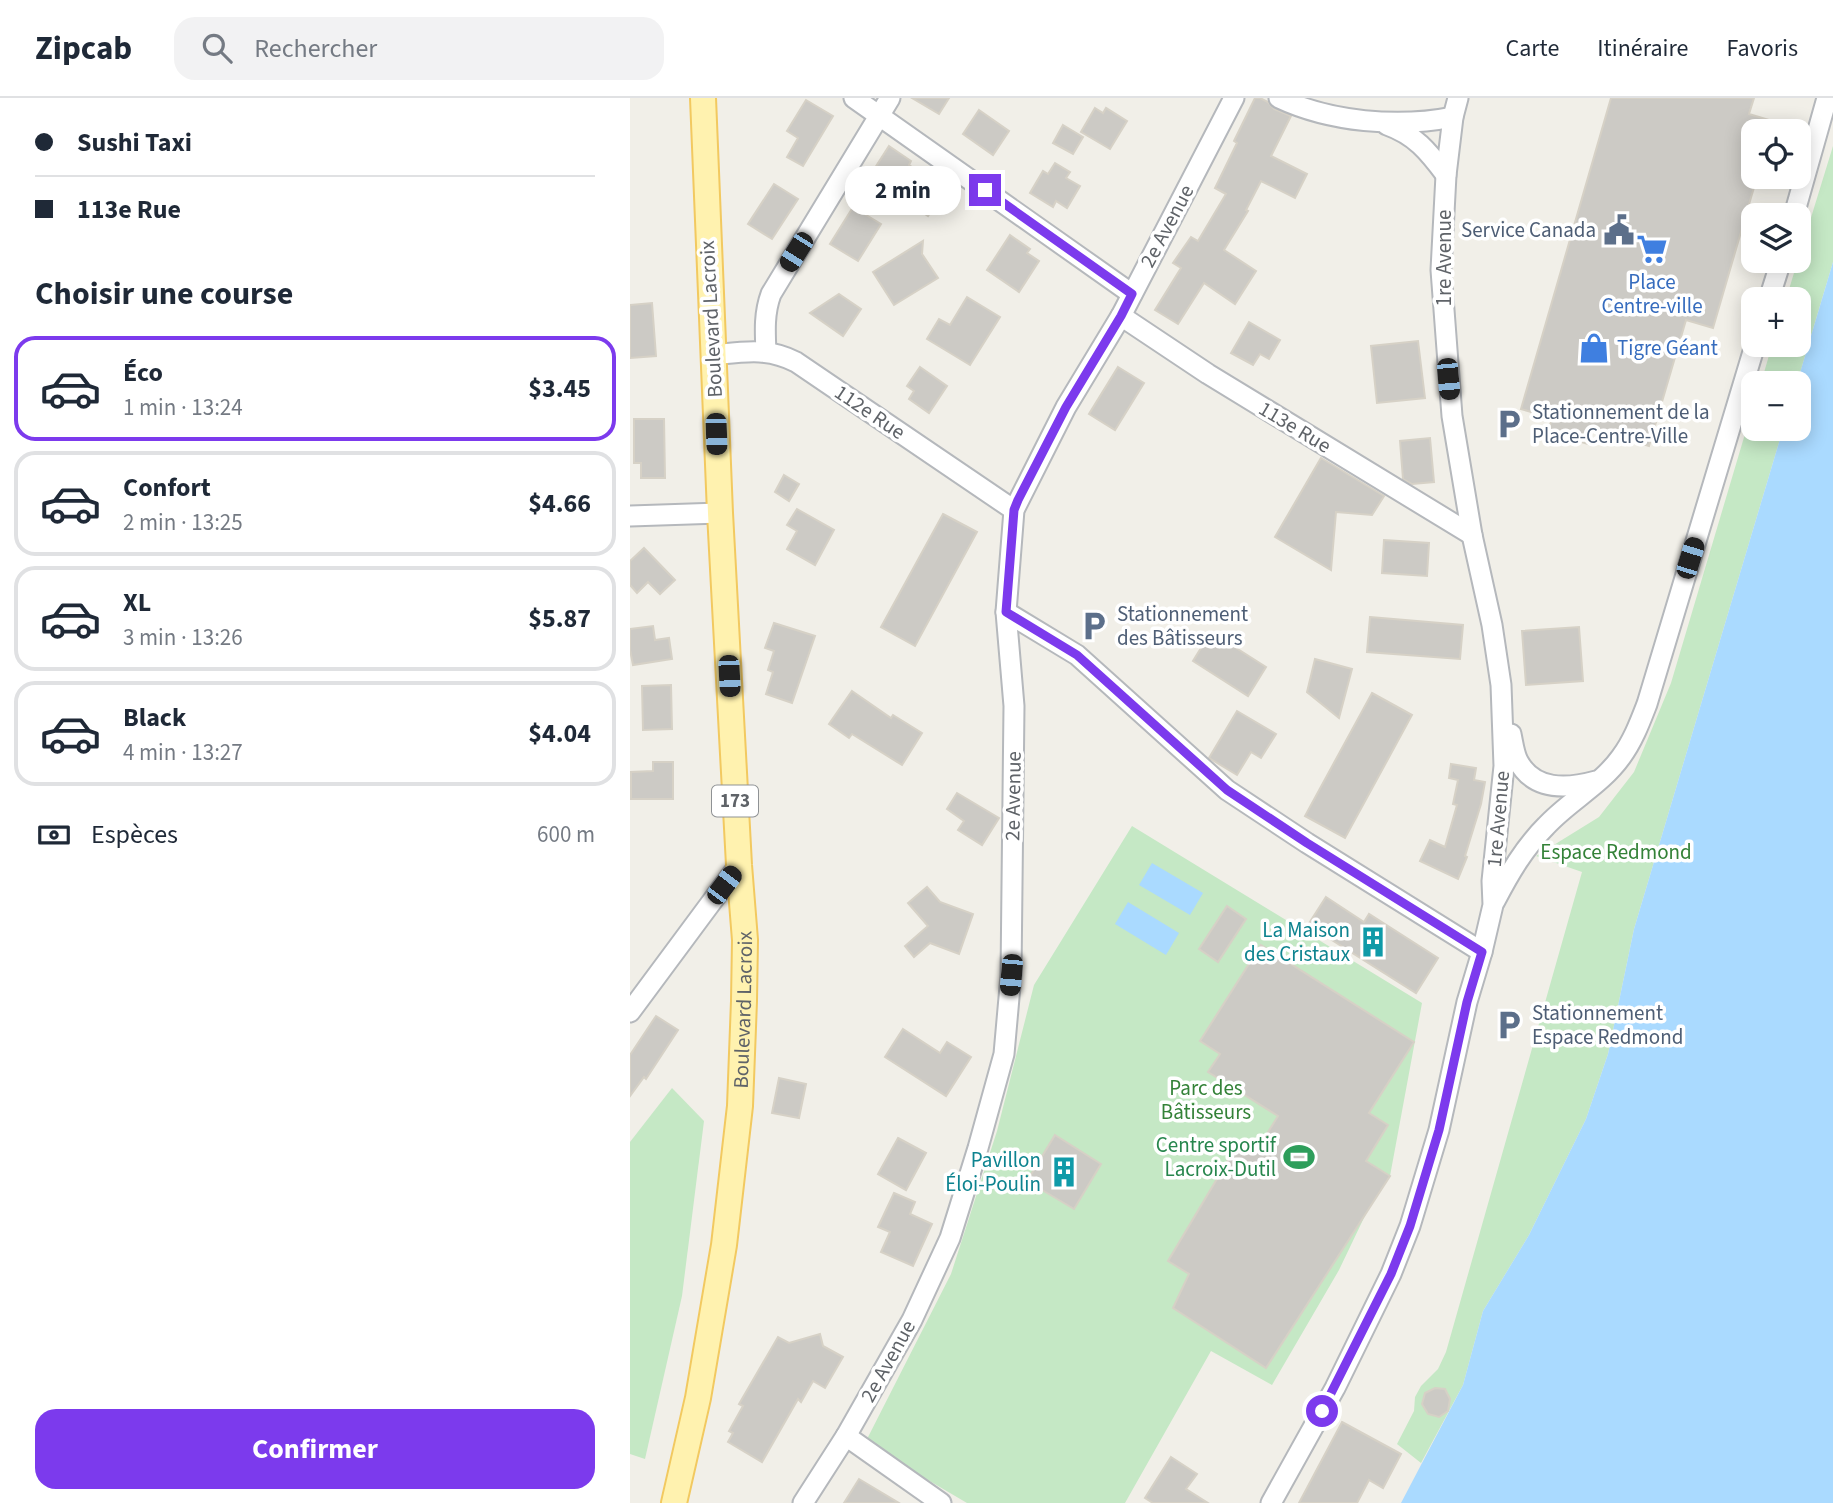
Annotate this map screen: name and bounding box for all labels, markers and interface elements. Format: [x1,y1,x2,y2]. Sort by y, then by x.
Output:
search box [174,17,664,80]
text: Zipcab [35,25,132,72]
icon: search [198,29,236,67]
text: Rechercher [254,30,377,67]
text: Carte [1505,31,1559,66]
text: Itinéraire [1597,31,1688,66]
text: Favoris [1726,31,1798,66]
map controls [1741,119,1811,441]
button: locate [1741,119,1811,189]
text: Sushi Taxi [77,124,192,161]
callout: 2 min [845,166,960,214]
text: 2 min [875,174,931,207]
route end [969,174,1001,206]
street label: 2e Avenue [1133,179,1201,273]
text: 113e Rue [77,191,181,228]
button: layers [1741,203,1811,273]
street label: 1re Avenue [1429,210,1459,306]
public building icon: Service Canada [1602,213,1636,247]
place label: Service Canada [1461,215,1596,245]
car [776,229,817,275]
supermarket icon: Place Centre-ville [1635,232,1669,266]
street label: Boulevard Lacroix [692,239,730,398]
place label: Place Centre-ville [1601,267,1703,321]
text: Choisir une course [35,271,293,317]
button: + [1741,287,1811,357]
shop icon: Tigre Géant [1577,331,1611,365]
place label: Tigre Géant [1617,333,1718,363]
text: Éco [123,354,163,391]
icon: car [39,357,102,420]
car [1436,357,1461,401]
text: $3.45 [528,370,591,407]
button: − [1741,371,1811,441]
street label: 112e Rue [829,377,911,447]
text: 1 min · 13:24 [123,391,243,424]
street label: 113e Rue [1253,394,1337,460]
place label: Stationnement de la Place-Centre-Ville [1532,397,1710,451]
parking icon: Stationnement de la Place-Centre-Ville [1492,407,1526,441]
car [705,413,728,455]
text: Confort [123,469,211,506]
icon: car [39,472,102,535]
text: $4.66 [528,485,591,522]
text: 2 min · 13:25 [123,506,243,539]
car [1674,535,1707,581]
text: XL [123,584,151,621]
icon: car [39,587,102,650]
place label: Stationnement des Bâtisseurs [1117,599,1248,653]
text: $5.87 [528,600,591,637]
parking icon: Stationnement des Bâtisseurs [1077,609,1111,643]
text: 3 min · 13:26 [123,621,243,654]
car [718,654,741,698]
text: Black [123,699,186,736]
icon: car [39,702,102,765]
text: $4.04 [528,715,591,752]
text: 4 min · 13:27 [123,736,243,769]
street label: 2e Avenue [997,751,1029,841]
street label: 1re Avenue [1479,769,1517,869]
road number: 173 [712,786,758,816]
icon: cash [35,816,73,854]
text: Espèces [91,816,178,853]
text: 600 m [537,818,595,851]
park label: Espace Redmond [1540,837,1692,867]
car [703,862,746,908]
place label: La Maison des Cristaux [1244,915,1351,969]
building icon: La Maison des Cristaux [1356,925,1390,959]
street label: Boulevard Lacroix [726,929,760,1089]
car [999,953,1024,997]
place label: Stationnement Espace Redmond [1532,998,1683,1052]
parking icon: Stationnement Espace Redmond [1492,1008,1526,1042]
park label: Parc des Bâtisseurs [1161,1073,1251,1127]
place label: Centre sportif Lacroix-Dutil [1156,1130,1277,1184]
sports icon: Centre sportif Lacroix-Dutil [1282,1140,1316,1174]
place label: Pavillon Éloi-Poulin [945,1145,1041,1199]
building icon: Pavillon Éloi-Poulin [1047,1155,1081,1189]
street label: 2e Avenue [853,1314,923,1408]
route start [1306,1395,1338,1427]
button: Confirmer [35,1409,595,1489]

